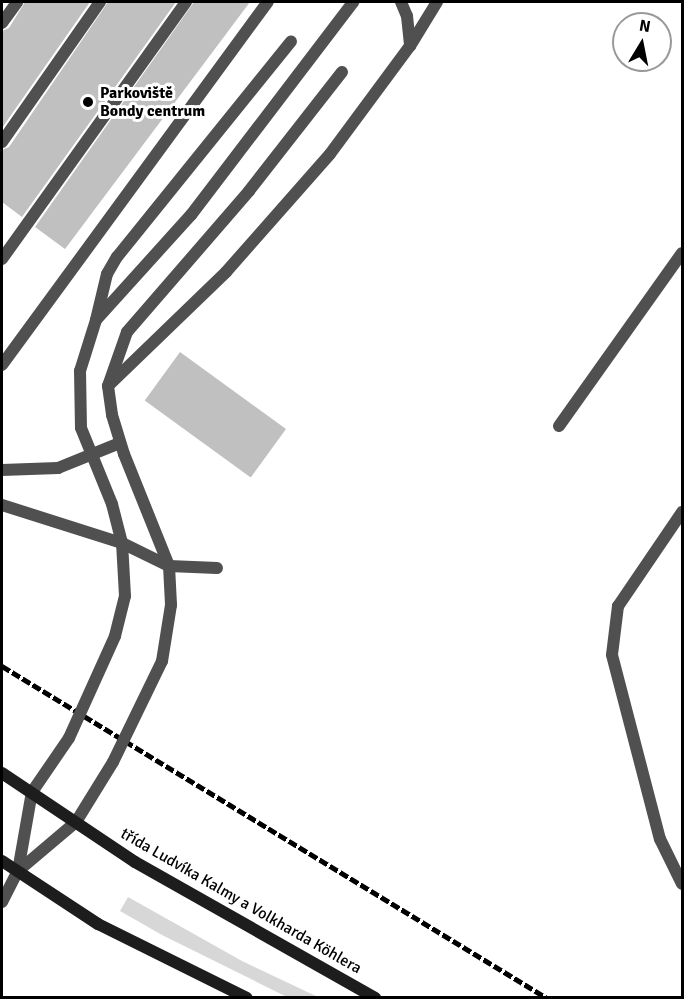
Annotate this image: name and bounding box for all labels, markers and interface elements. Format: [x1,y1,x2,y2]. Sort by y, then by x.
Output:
north arrow [612,12,672,72]
text: N [638,15,652,37]
place label: Parkoviště Bondy centrum [100,83,205,121]
marker: Parkoviště Bondy centrum [81,95,95,109]
street label: třída Ludvíka Kalmy a Volkharda Köhlera [117,824,365,978]

